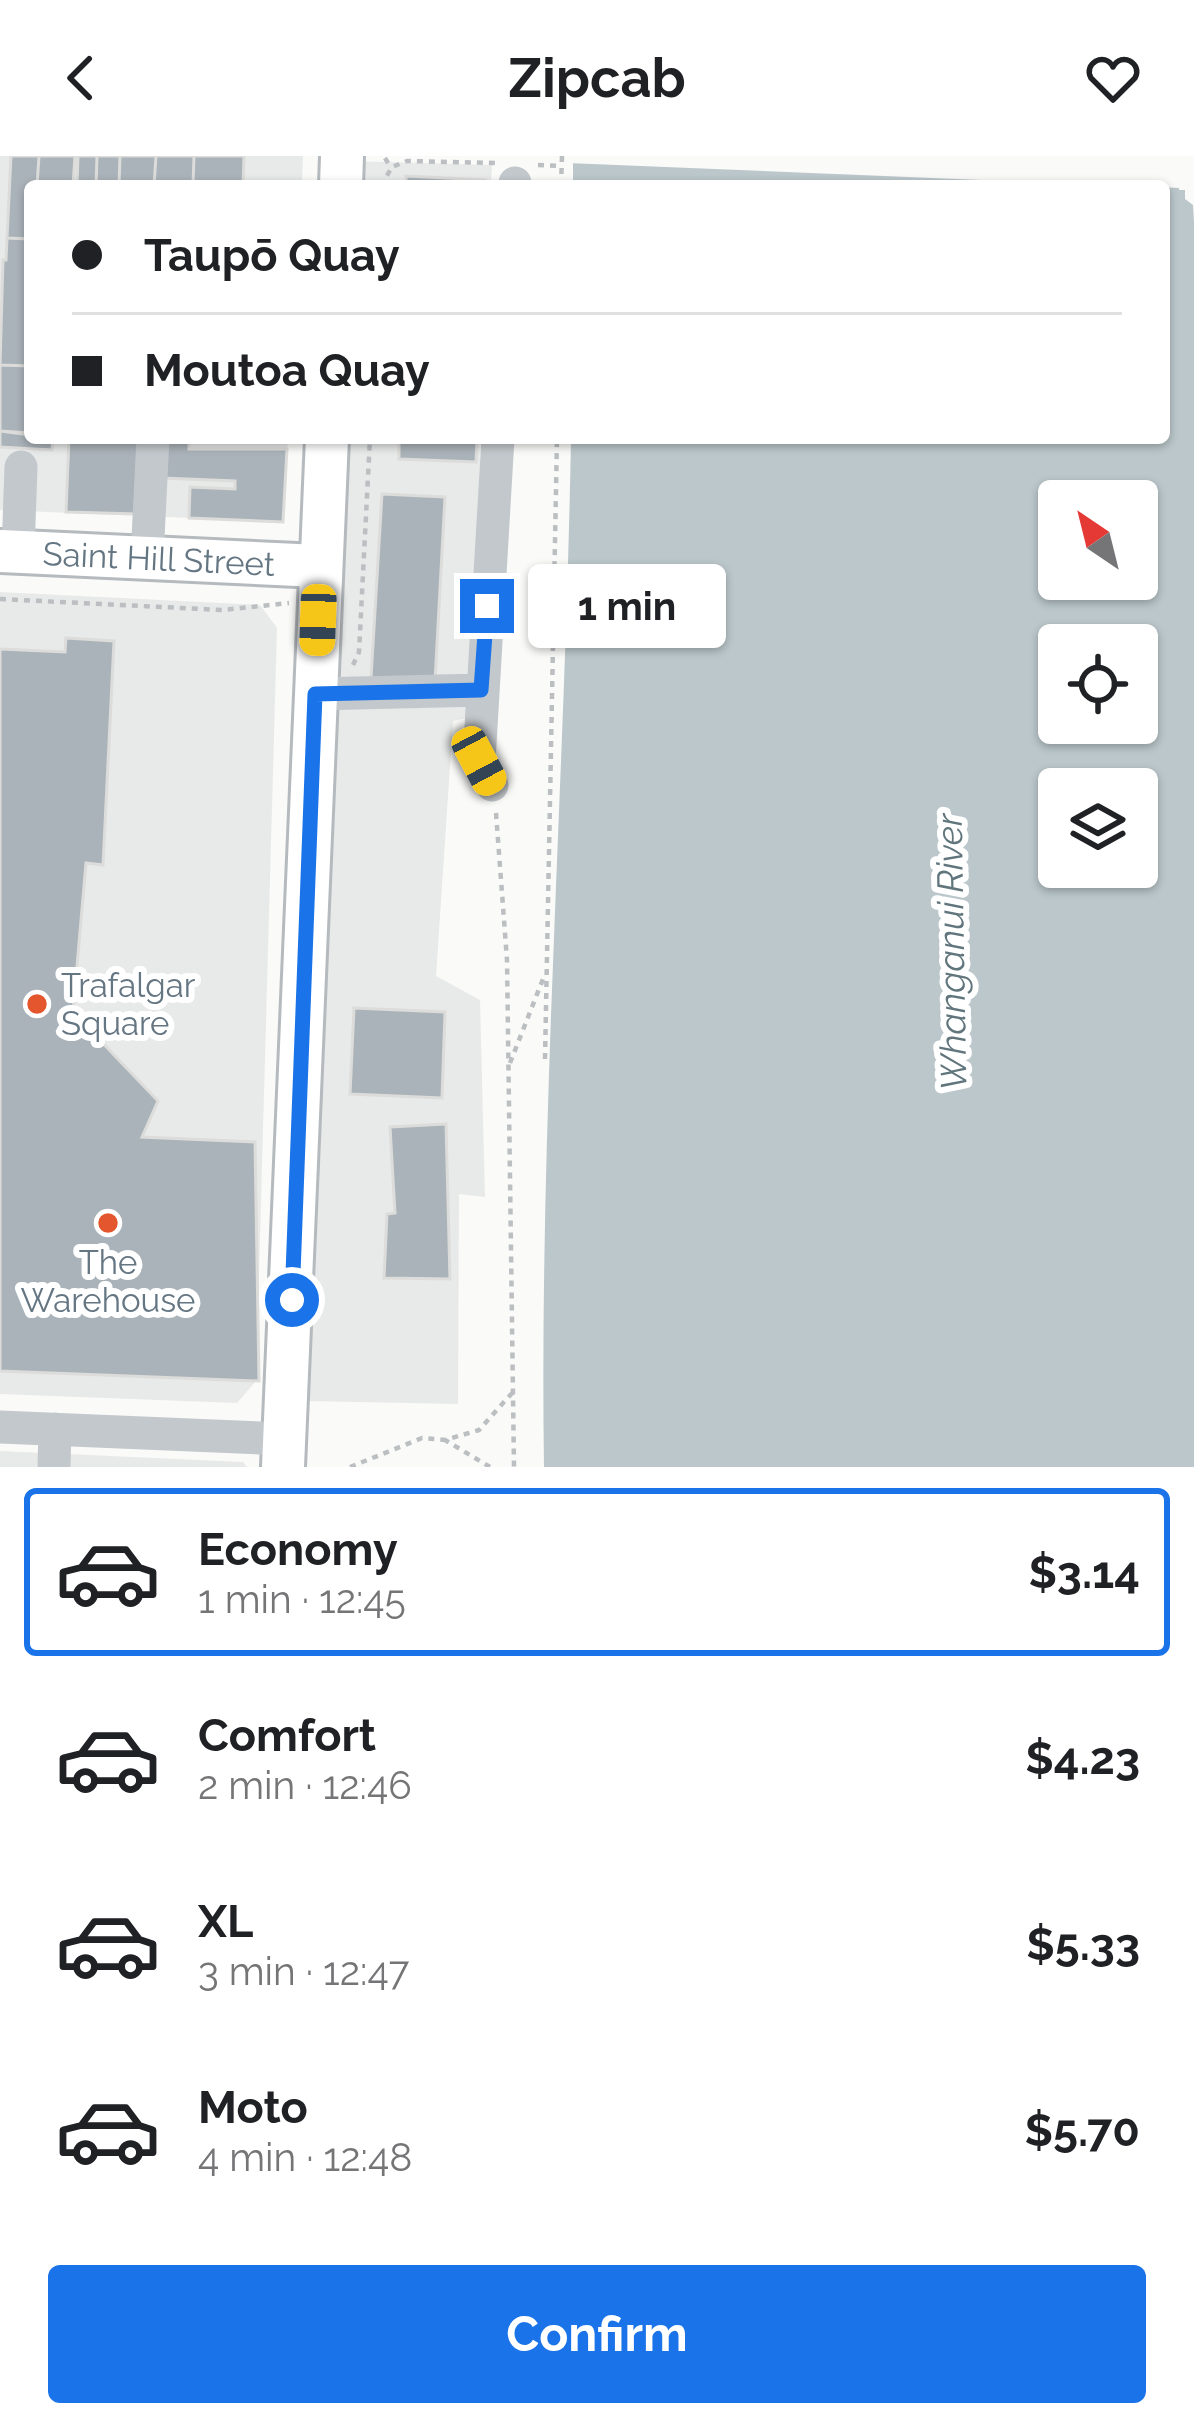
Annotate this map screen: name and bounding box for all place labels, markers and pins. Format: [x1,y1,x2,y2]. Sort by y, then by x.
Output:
place label: Trafalgar Square [61,966,196,1043]
marker: Trafalgar Square [24,991,50,1017]
marker: The Warehouse [95,1210,121,1236]
place label: The Warehouse [21,1243,195,1320]

